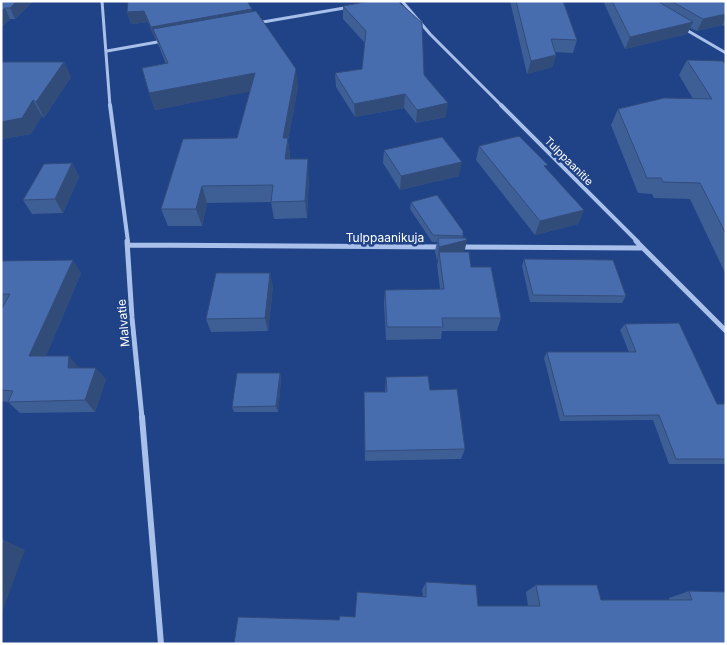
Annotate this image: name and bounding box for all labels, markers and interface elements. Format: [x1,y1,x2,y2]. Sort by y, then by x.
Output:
street label: Tulppaanitie [542,134,596,188]
street label: Tulppaanikuja [346,230,424,245]
street label: Malvatie [113,299,133,347]

